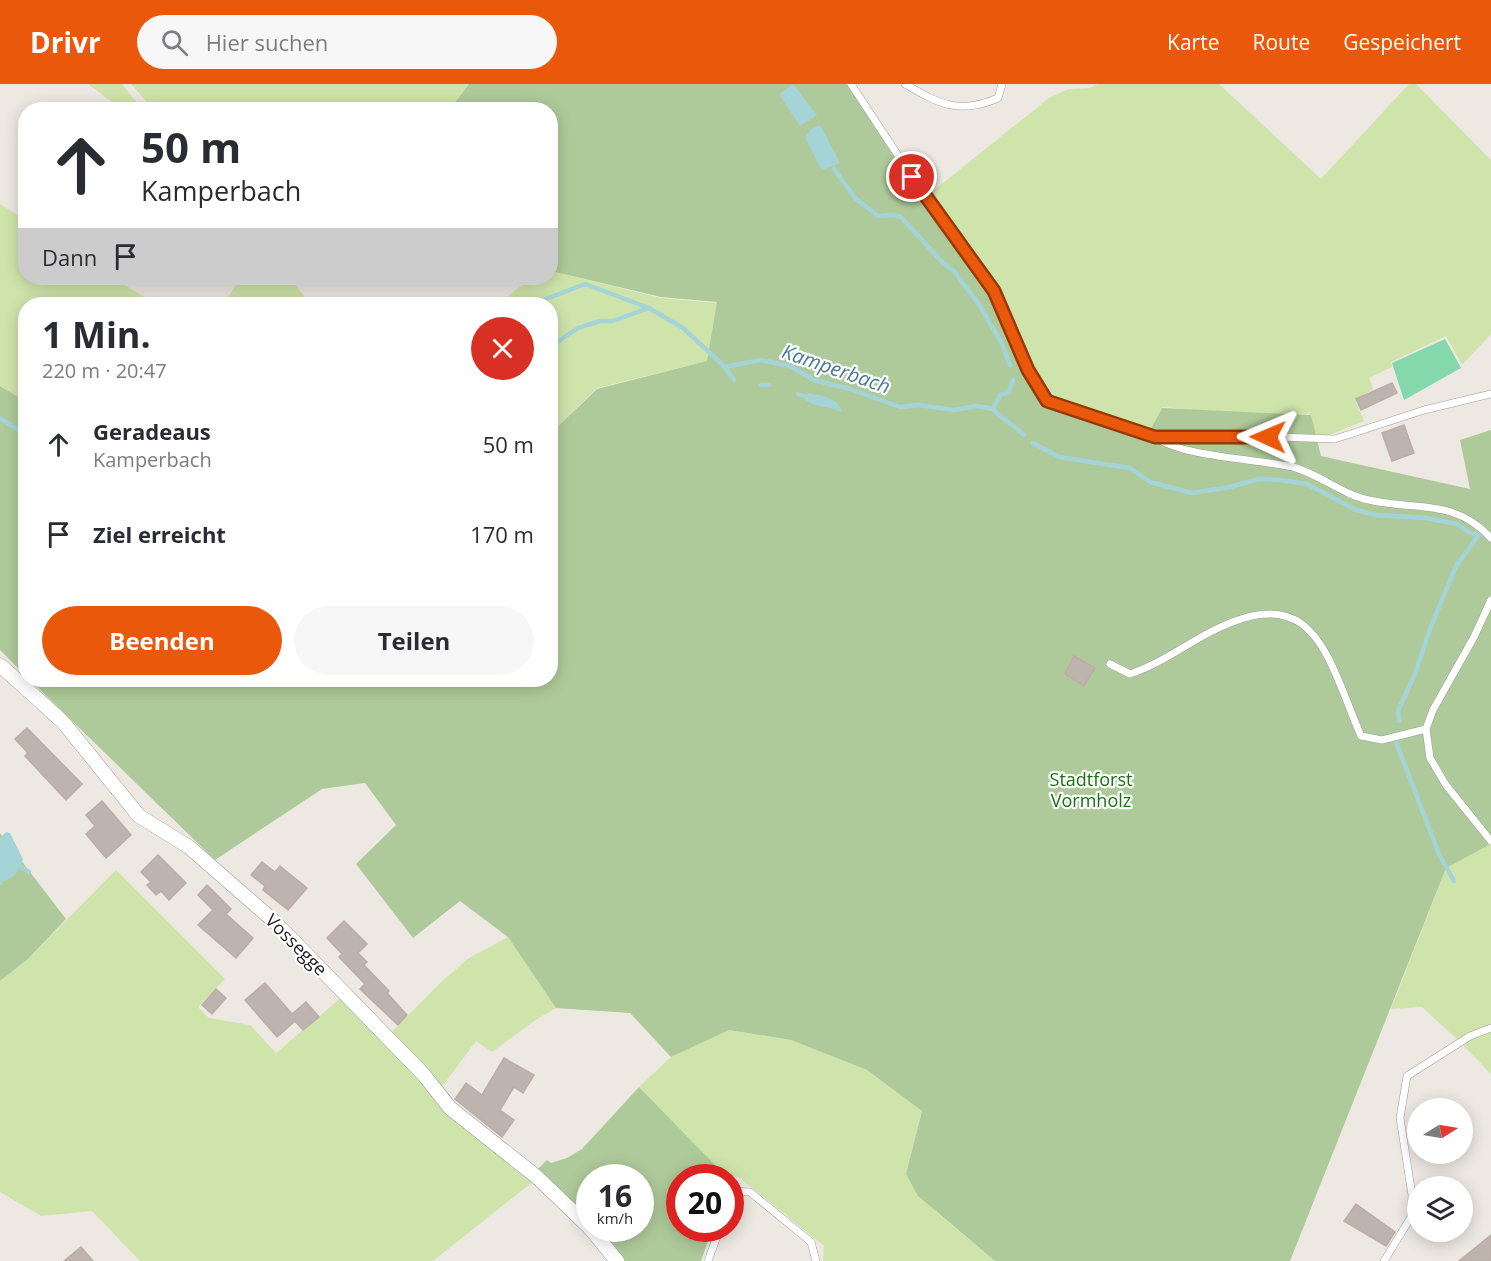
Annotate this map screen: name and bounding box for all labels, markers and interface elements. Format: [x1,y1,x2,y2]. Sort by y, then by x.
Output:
search box [137,15,557,69]
text: Drivr [30,23,101,61]
icon: search [158,26,191,59]
text: Hier suchen [206,27,328,57]
text: Karte [1167,28,1219,56]
text: Route [1252,28,1310,56]
text: Gespeichert [1343,28,1461,56]
text: 50 m [141,118,241,175]
icon: ahead [42,126,120,204]
pin [886,151,937,202]
icon: arrive [895,160,928,193]
text: Kamperbach [141,172,301,209]
icon: arrive [109,240,142,273]
text: Dann [42,242,97,272]
text: 1 Min. [42,310,151,359]
button: close [471,317,534,380]
water label: Kamperbach [778,337,894,400]
text: 220 m · 20:47 [42,357,167,384]
position arrow [1236,405,1300,469]
text: Geradeaus [93,416,211,446]
icon: ahead [42,428,75,461]
text: 50 m [483,429,534,459]
text: Kamperbach [93,446,212,473]
icon: arrive [42,518,75,551]
text: Ziel erreicht [93,519,226,549]
text: 170 m [470,519,534,549]
button: Beenden [42,606,282,675]
button: Teilen [294,606,534,675]
park label: Stadtforst Vormholz [1050,767,1132,812]
street label: Vossegge [260,908,333,981]
north arrow [1407,1098,1473,1164]
map controls [1407,1098,1473,1242]
speed limit sign: 20 [666,1164,744,1242]
text: 16 [598,1175,632,1216]
button: layers [1407,1176,1473,1242]
text: km/h [597,1208,633,1228]

